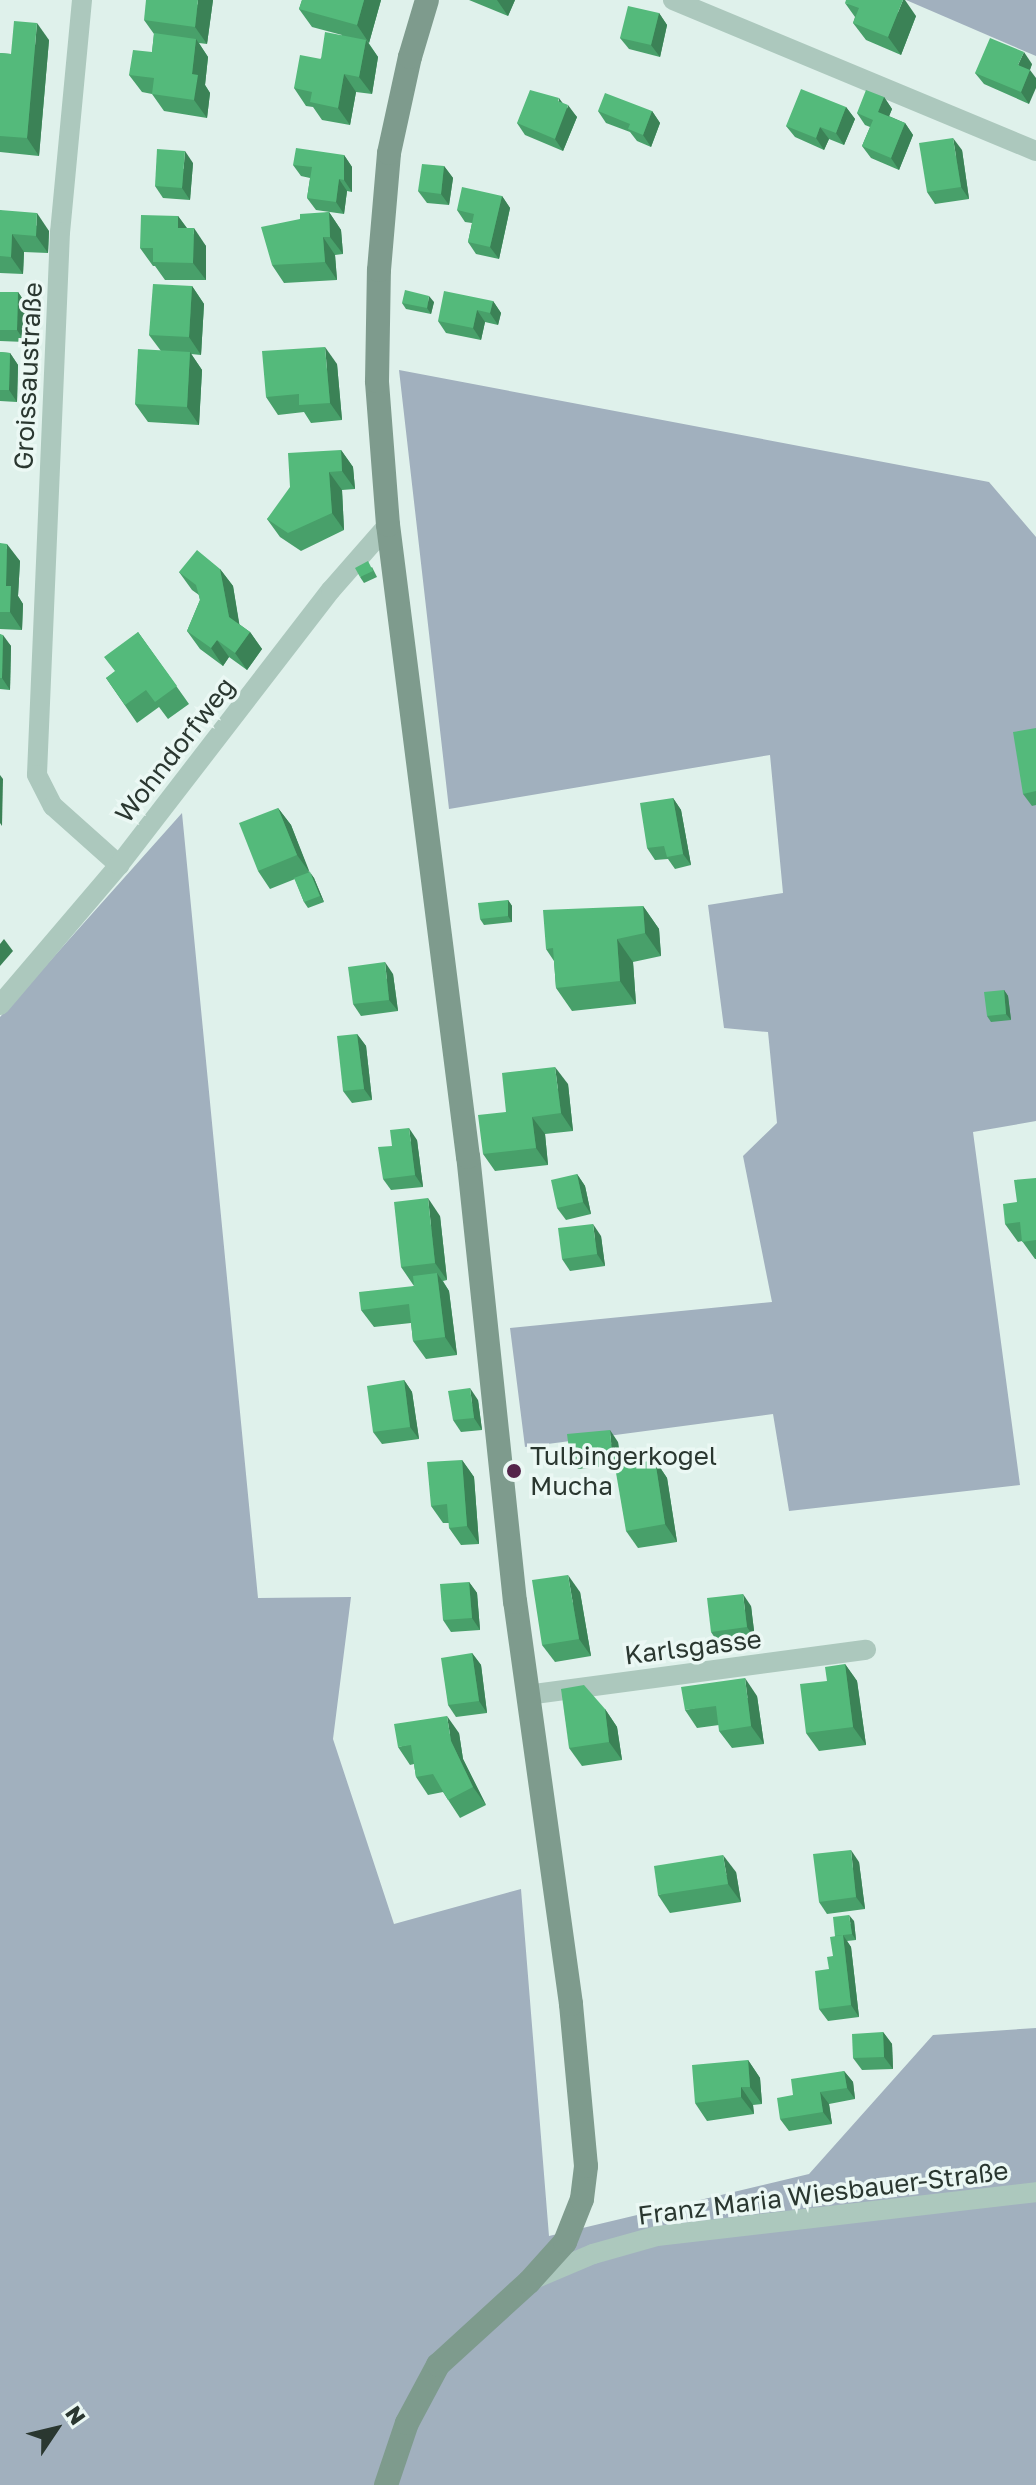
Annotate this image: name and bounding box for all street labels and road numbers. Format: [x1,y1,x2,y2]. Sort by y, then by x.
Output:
street label: Groissaustraße [8,281,48,471]
street label: Wohndorfweg [109,671,241,829]
street label: Karlsgasse [623,1623,763,1671]
street label: Franz Maria Wiesbauer-Straße [636,2155,1010,2231]

